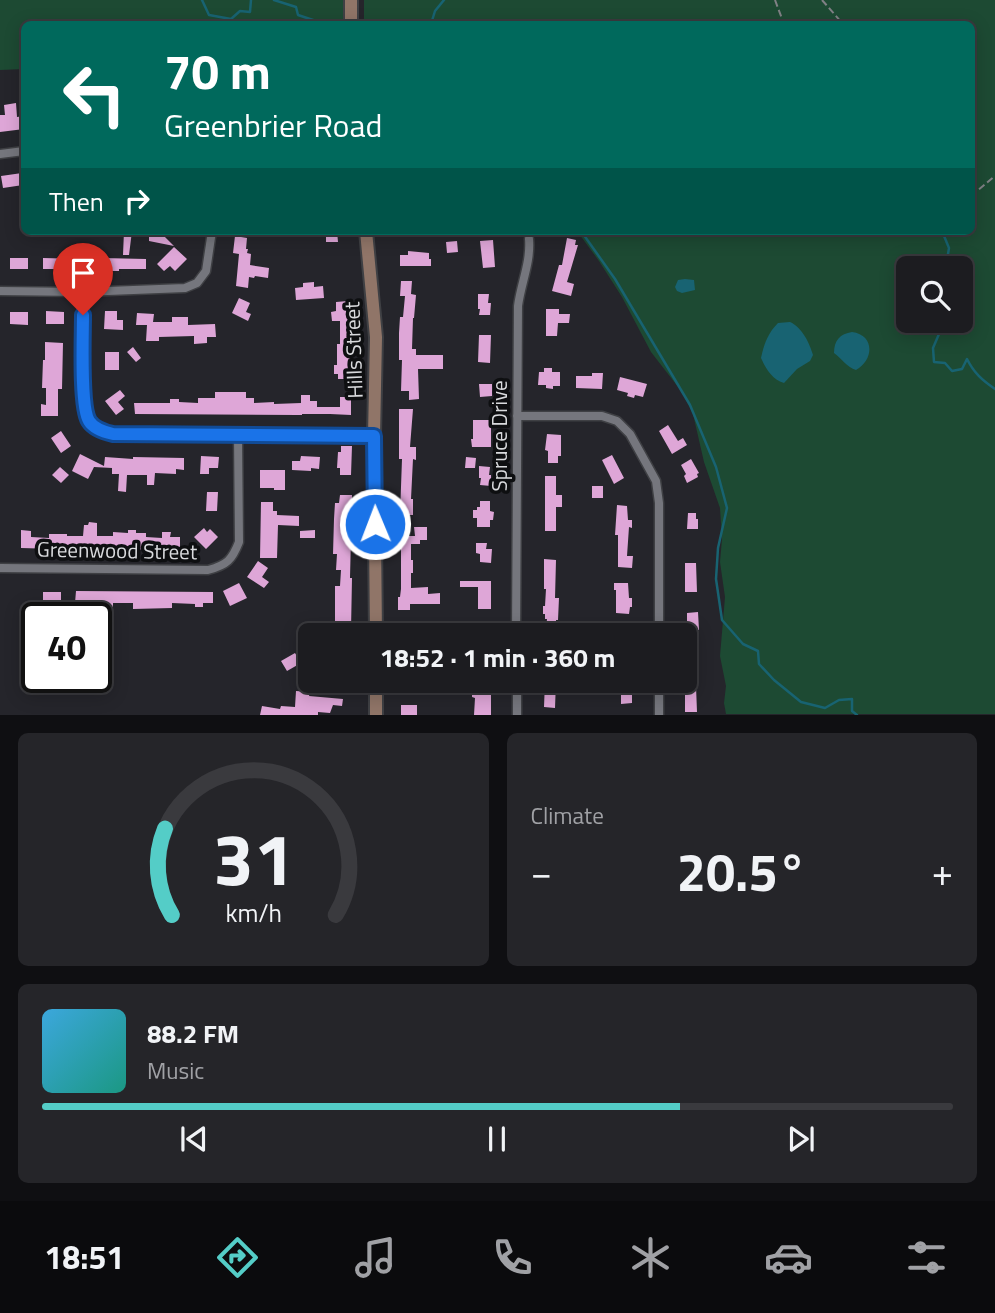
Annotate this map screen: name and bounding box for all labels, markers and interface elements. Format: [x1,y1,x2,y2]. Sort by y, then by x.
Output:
text: 70 m [164,33,271,108]
icon: left [49,49,140,140]
text: Greenbrier Road [164,101,382,149]
text: Then [49,182,104,221]
icon: right [118,182,156,220]
pin [53,243,113,315]
icon: arrive [64,254,102,292]
map controls [896,256,973,333]
button: search [896,256,973,333]
street label: Hills Street [335,300,371,399]
street label: Spruce Drive [483,380,515,492]
position arrow [338,487,412,561]
street label: Greenwood Street [37,533,198,567]
speed limit sign: 40 [21,602,112,693]
text: 18:52 · 1 min · 360 m [380,638,615,677]
text: Climate [531,798,604,833]
text: 31 [212,804,294,914]
text: 20.5° [677,832,807,911]
text: − [531,843,552,901]
text: + [932,843,953,901]
text: km/h [225,894,282,932]
text: 88.2 FM [147,1014,239,1053]
text: Music [147,1053,204,1088]
icon: previous [175,1120,213,1158]
icon: pause [478,1120,516,1158]
icon: next [782,1120,820,1158]
text: 18:51 [44,1233,124,1281]
icon: directions [213,1233,262,1282]
icon: music [351,1233,400,1282]
icon: phone [488,1233,537,1282]
icon: climate [626,1233,675,1282]
icon: car [764,1233,813,1282]
icon: filters [902,1233,951,1282]

